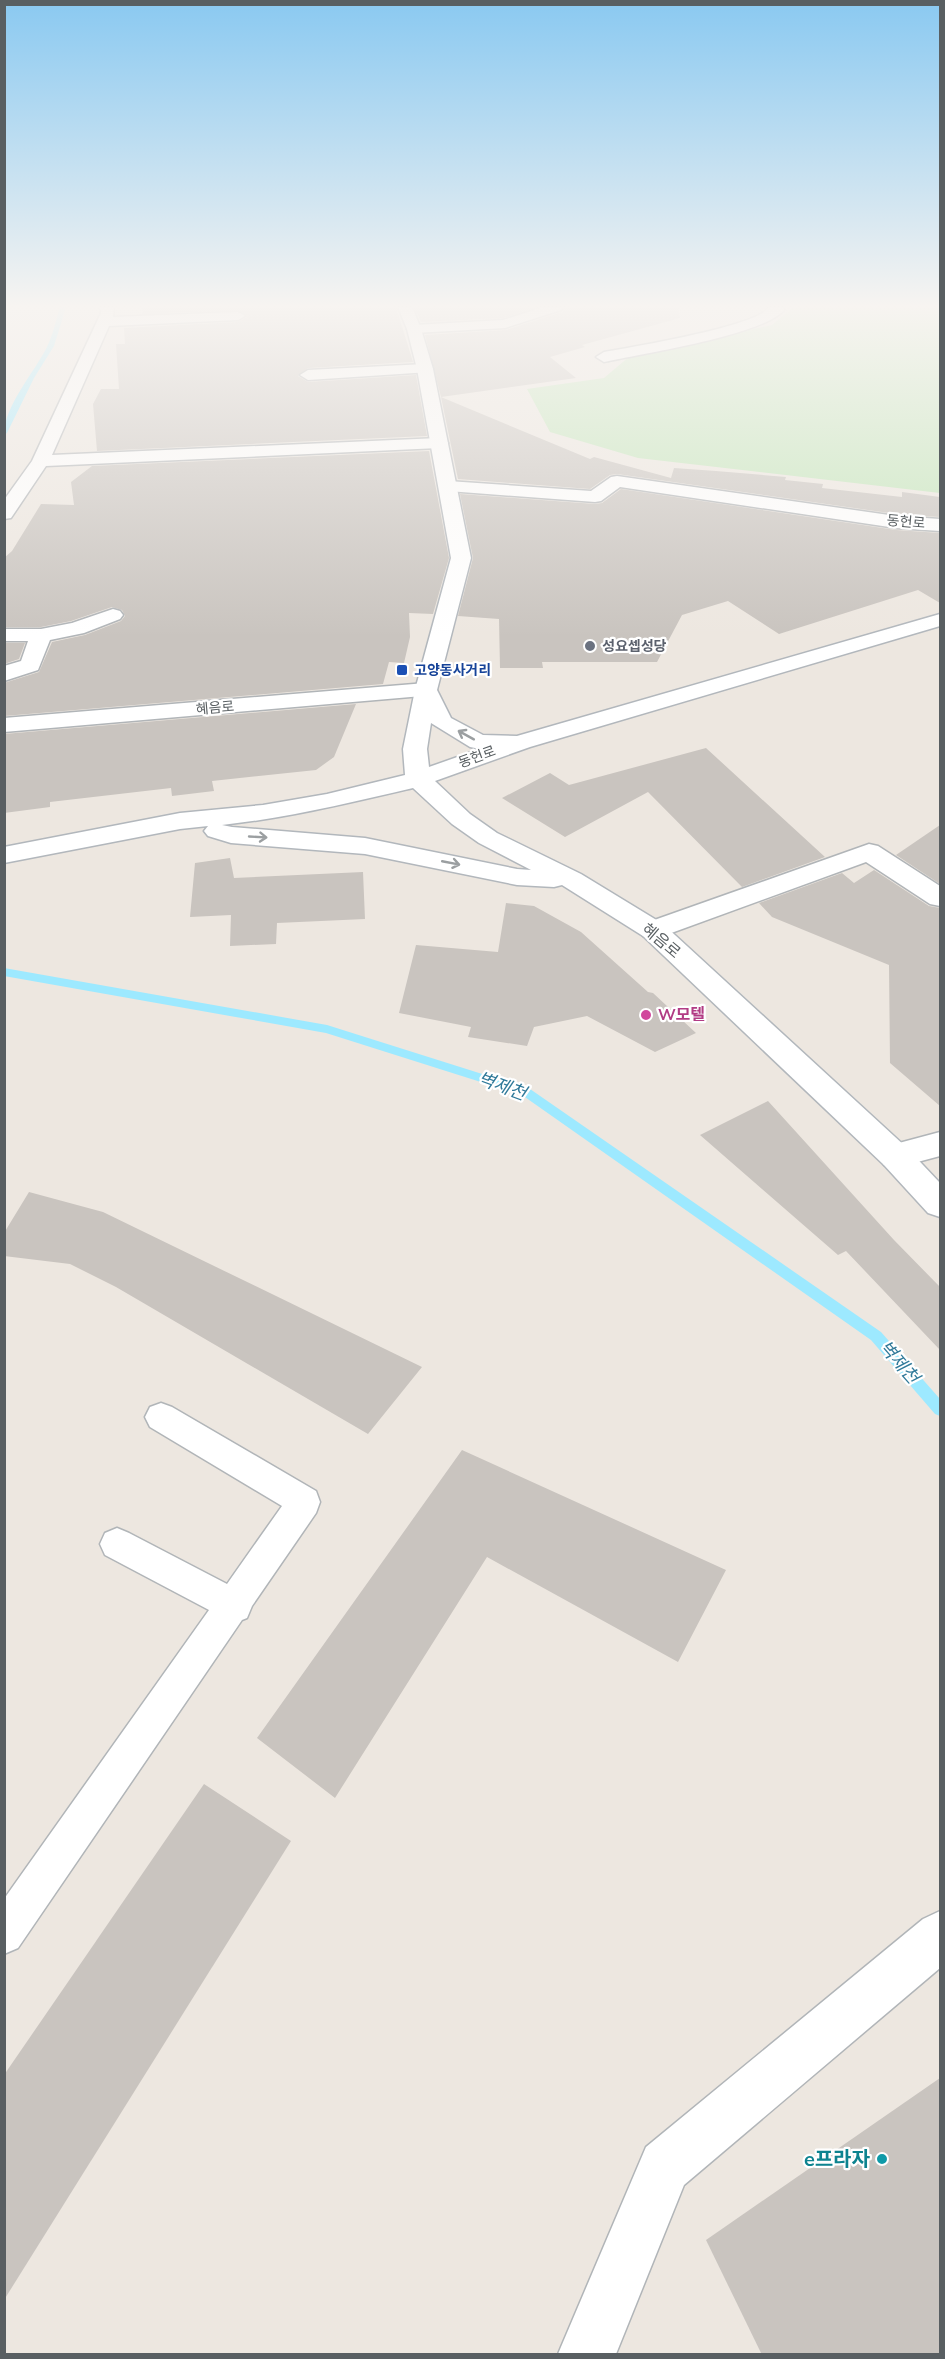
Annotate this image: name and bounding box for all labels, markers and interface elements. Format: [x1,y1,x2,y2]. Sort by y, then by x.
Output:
street label: 동헌로 [886,511,926,533]
place label: 성요셉성당 [602,637,667,656]
marker: 성요셉성당 [583,639,597,653]
place label: 고양동사거리 [414,661,491,680]
marker: 고양동사거리 [395,663,409,677]
street label: 혜음로 [195,697,235,719]
one-way arrow [458,729,475,741]
street label: 동헌로 [456,741,499,773]
one-way arrow [247,831,267,842]
one-way arrow [441,858,460,869]
street label: 혜음로 [637,918,685,964]
place label: W모텔 [658,1004,705,1026]
marker: W모텔 [639,1008,653,1022]
water label: 벽제천 [475,1066,532,1107]
water label: 벽제천 [874,1335,926,1390]
place label: e프라자 [804,2146,871,2173]
marker: e프라자 [875,2152,889,2166]

